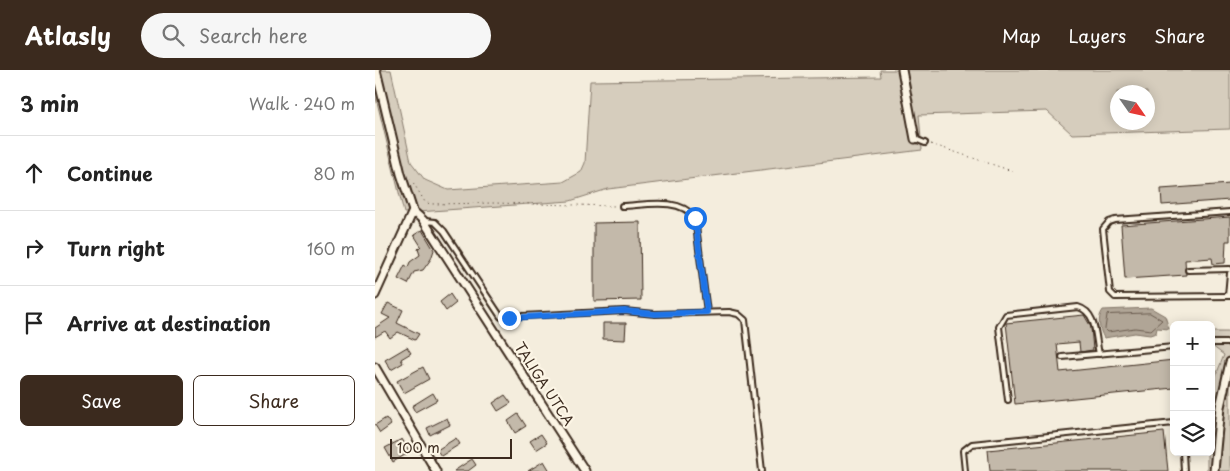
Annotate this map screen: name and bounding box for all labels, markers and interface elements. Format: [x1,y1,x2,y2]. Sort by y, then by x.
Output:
search box [141,13,491,58]
text: Atlasly [25,17,111,53]
icon: search [159,21,187,49]
text: Search here [199,21,308,49]
text: Map [1002,22,1041,49]
text: Layers [1069,22,1126,49]
text: Share [1154,22,1205,49]
north arrow [1110,85,1155,130]
text: 3 min [20,87,79,119]
text: Walk · 240 m [249,91,355,115]
icon: ahead [20,159,48,187]
text: Continue [67,159,153,187]
text: 80 m [313,161,355,185]
route start [684,207,707,230]
icon: right [20,234,48,262]
text: Turn right [67,234,165,262]
text: 160 m [307,236,355,260]
route end [498,307,521,330]
icon: arrive [20,309,48,337]
text: Arrive at destination [67,309,271,337]
map controls [1170,321,1215,456]
button: + [1170,321,1215,366]
street label: TALIGA UTCA [510,338,580,430]
button: − [1170,366,1215,411]
button: Save [20,375,183,426]
button: Share [193,375,355,426]
button: layers [1170,411,1215,456]
scale bar [390,436,513,459]
text: 100 m [397,437,440,458]

